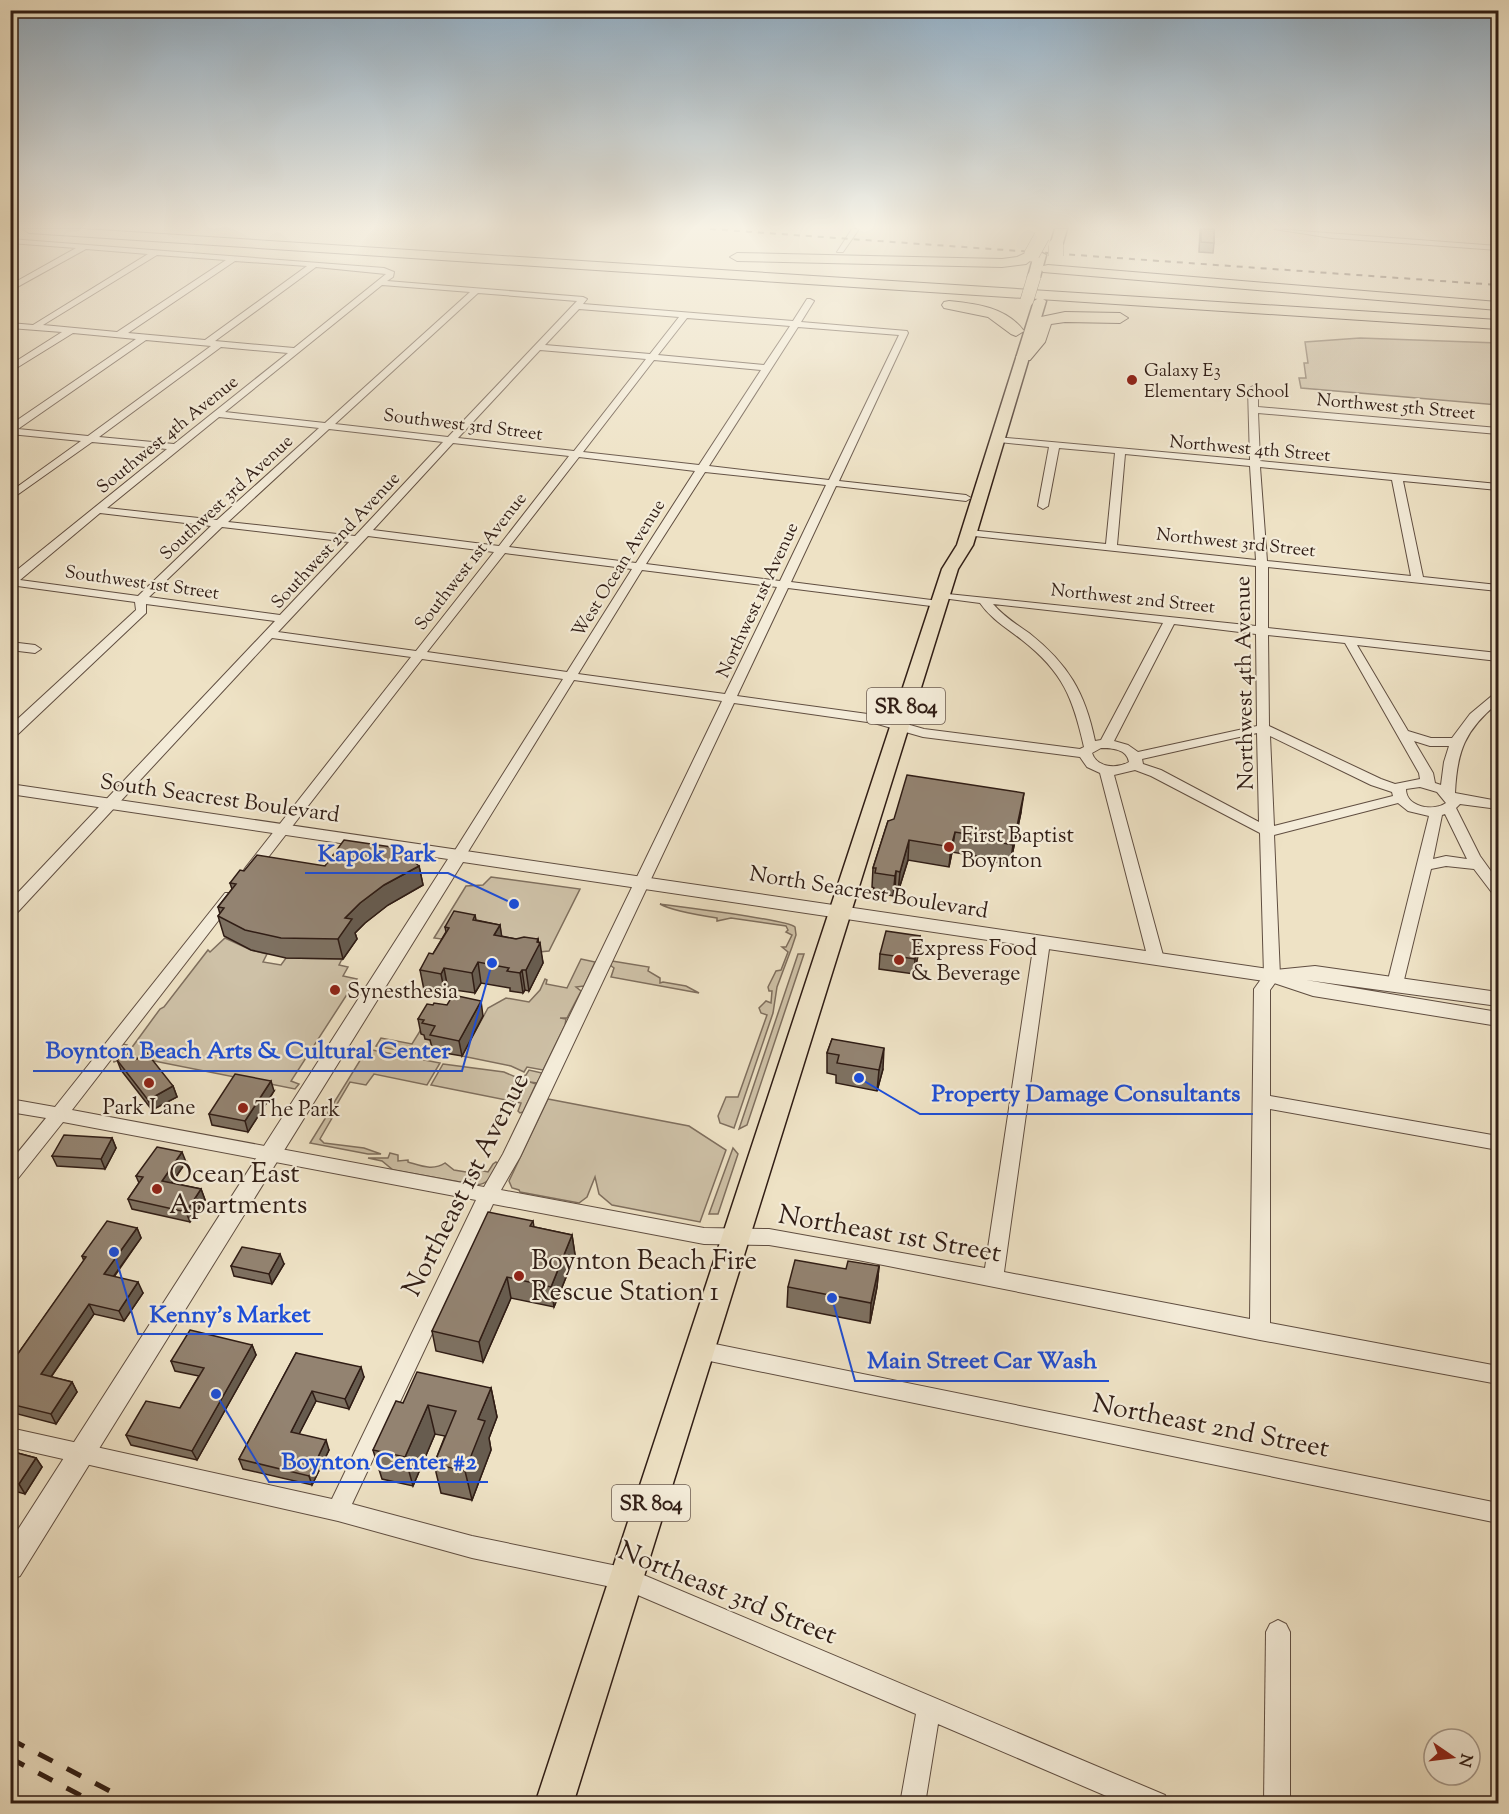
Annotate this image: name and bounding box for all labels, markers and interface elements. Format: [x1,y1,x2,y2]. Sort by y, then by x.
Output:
place label: Galaxy E3 Elementary School [1144,359,1289,406]
street label: Southwest 4th Avenue [92,370,245,501]
marker: Galaxy E3 Elementary School [1125,373,1139,387]
street label: Northwest 5th Street [1316,388,1476,428]
street label: Southwest 3rd Street [382,403,544,449]
street label: Southwest 3rd Avenue [155,430,300,567]
street label: Northwest 4th Street [1168,430,1331,470]
street label: Southwest 2nd Avenue [266,467,407,616]
street label: Southwest 1st Avenue [409,488,534,637]
street label: West Ocean Avenue [567,495,673,643]
street label: Northwest 1st Avenue [711,519,806,683]
street label: Northwest 3rd Street [1155,523,1317,565]
street label: Southwest 1st Street [63,560,221,608]
street label: Northwest 4th Avenue [1228,576,1264,790]
street label: Northwest 2nd Street [1049,578,1216,622]
road number: SR 804 [867,688,945,724]
street label: South Seacrest Boulevard [98,767,342,833]
place label: First Baptist Boynton [961,821,1074,878]
callout: Kapok Park [305,831,448,873]
text: Kapok Park [318,838,437,872]
marker: First Baptist Boynton [942,840,956,854]
street label: North Seacrest Boulevard [747,859,990,929]
place label: Express Food & Beverage [911,934,1037,991]
marker: Express Food & Beverage [892,953,906,967]
place label: Synesthesia [347,977,458,1009]
marker: Synesthesia [328,983,342,997]
callout: Boynton Beach Arts & Cultural Center [33,1029,462,1071]
text: Boynton Beach Arts & Cultural Center [45,1035,452,1069]
street label: Northeast 1st Avenue [394,1066,541,1304]
callout: Property Damage Consultants [920,1072,1253,1114]
marker: Park Lane [142,1076,156,1090]
text: Property Damage Consultants [932,1078,1240,1112]
place label: Park Lane [102,1093,196,1125]
place label: The Park [255,1095,340,1127]
marker: The Park [236,1101,250,1115]
place label: Ocean East Apartments [169,1156,307,1226]
marker: Ocean East Apartments [150,1182,164,1196]
street label: Northeast 1st Street [775,1197,1004,1274]
place label: Boynton Beach Fire Rescue Station 1 [531,1243,757,1313]
marker: Boynton Beach Fire Rescue Station 1 [512,1269,526,1283]
callout: Kenny's Market [138,1292,323,1334]
text: Kenny's Market [150,1299,311,1333]
callout: Main Street Car Wash [855,1339,1109,1381]
text: Main Street Car Wash [867,1345,1098,1379]
street label: Northeast 2nd Street [1089,1385,1332,1470]
callout: Boynton Center #2 [269,1440,488,1482]
text: Boynton Center #2 [281,1446,477,1480]
road number: SR 804 [612,1485,690,1521]
street label: Northeast 3rd Street [612,1533,842,1656]
north arrow [1422,1727,1482,1787]
text: N [1451,1751,1477,1769]

